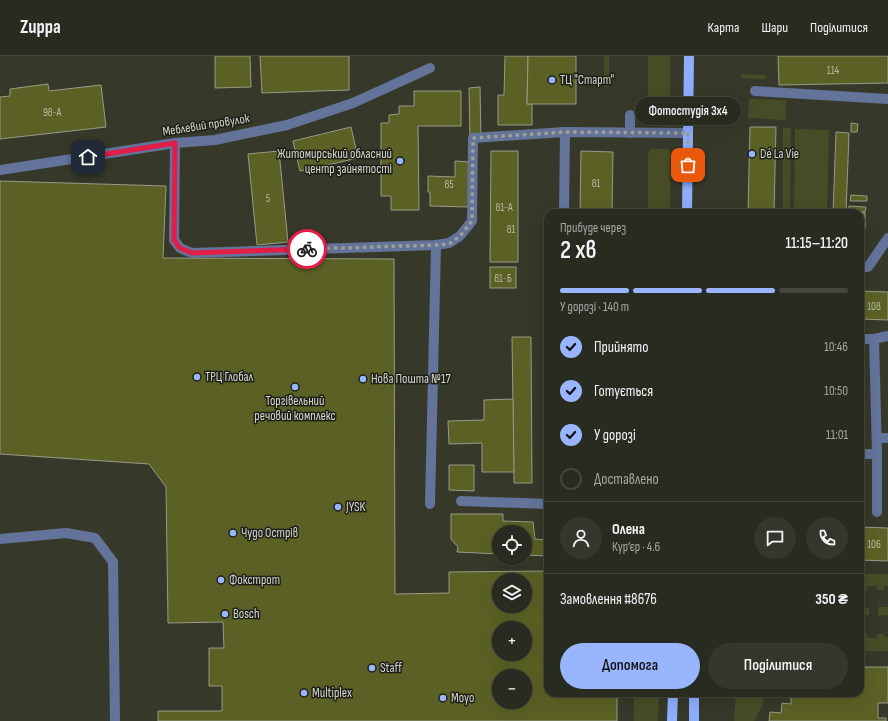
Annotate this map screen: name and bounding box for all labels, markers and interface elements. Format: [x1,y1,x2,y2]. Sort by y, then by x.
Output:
text: Zuppa [20,16,61,39]
text: Карта [708,19,739,36]
text: Шари [761,19,788,36]
text: Поділитися [810,19,868,36]
house number: 114 [827,64,840,77]
place label: ТЦ "Старт" [560,72,615,88]
marker: ТЦ "Старт" [547,75,557,85]
callout: Фотостудія 3х4 [635,97,741,125]
text: Фотостудія 3х4 [648,103,728,119]
house number: 98-А [43,106,61,119]
street label: Меблевий провулок [161,110,251,140]
pin [71,140,105,174]
icon: home [77,146,99,168]
place label: Житомирський обласний центр зайнятості [277,146,392,177]
place label: Dé La Vie [760,146,799,162]
pin [671,148,705,182]
marker: Dé La Vie [747,149,757,159]
icon: bag [677,154,699,176]
marker: Житомирський обласний центр зайнятості [395,156,405,166]
house number: 81 [592,177,600,190]
house number: 85 [444,178,454,191]
house number: 5 [266,192,270,205]
house number: 81-А [495,201,513,214]
text: Прибуде через [560,220,626,236]
house number: 81 [507,223,515,236]
courier [287,229,327,269]
text: 11:15–11:20 [785,234,848,253]
text: 2 хв [560,235,597,266]
icon: bike [296,238,318,260]
house number: 81-Б [494,272,512,285]
text: У дорозі · 140 m [560,299,629,315]
house number: 108 [867,300,881,313]
icon: check [560,336,582,358]
text: Прийнято [594,338,648,357]
text: 10:46 [824,339,848,355]
place label: ТРЦ Глобал [205,369,254,385]
place label: Нова Пошта №17 [371,371,451,387]
marker: ТРЦ Глобал [192,372,202,382]
marker: Нова Пошта №17 [358,374,368,384]
icon: check [560,380,582,402]
marker: Торгівельний речовий комплекс [290,382,300,392]
text: Готується [594,382,653,401]
text: 10:50 [824,383,848,399]
place label: Торгівельний речовий комплекс [254,393,336,424]
icon: check [560,424,582,446]
text: У дорозі [594,426,636,445]
text: 11:01 [826,427,848,443]
text: Доставлено [594,470,659,489]
place label: JYSK [345,499,366,515]
marker: JYSK [333,502,343,512]
button: person [560,517,602,559]
button: chat [754,517,796,559]
button: phone [806,517,848,559]
text: Олена [612,520,645,539]
place label: Чудо Острів [241,525,298,541]
map controls [492,525,532,709]
button: locate [492,525,532,565]
marker: Чудо Острів [228,528,238,538]
house number: 106 [867,538,881,551]
text: Кур’єр · 4.6 [612,539,660,555]
place label: Фокстрот [229,572,280,588]
button: layers [492,573,532,613]
marker: Фокстрот [216,575,226,585]
text: Замовлення #8676 [560,590,657,609]
text: 350 ₴ [815,590,848,609]
place label: Bosch [233,606,260,622]
marker: Bosch [220,609,230,619]
button: + [492,621,532,661]
button: Допомога [560,643,700,689]
button: Поділитися [708,643,848,689]
place label: Staff [380,660,402,676]
marker: Staff [367,663,377,673]
button: − [492,669,532,709]
place label: Multiplex [312,685,352,701]
marker: Multiplex [299,688,309,698]
place label: Moyo [451,690,474,706]
marker: Moyo [438,693,448,703]

